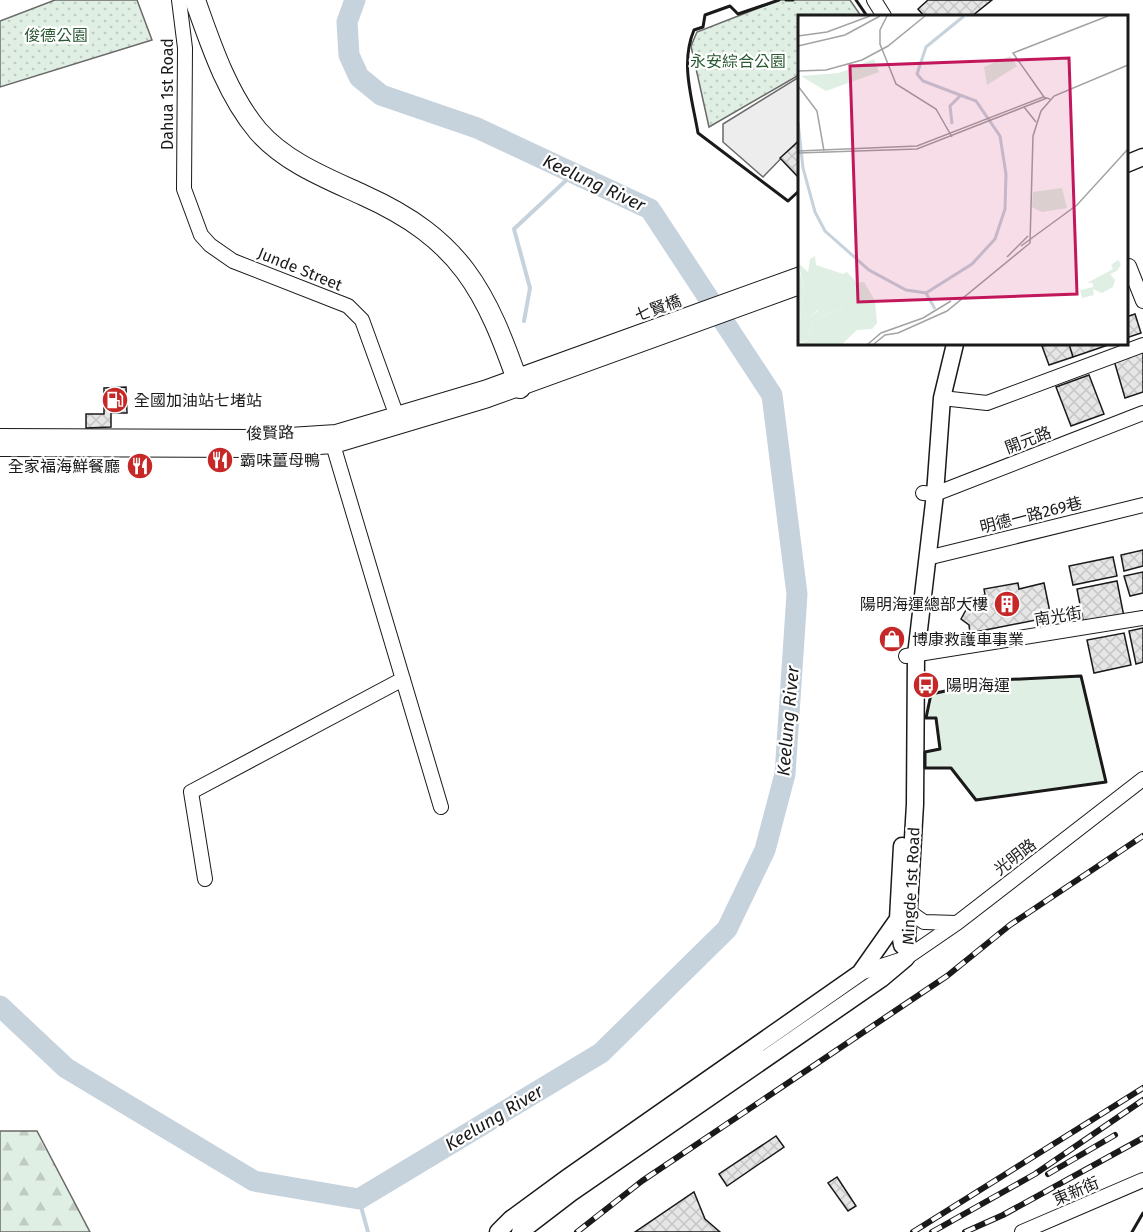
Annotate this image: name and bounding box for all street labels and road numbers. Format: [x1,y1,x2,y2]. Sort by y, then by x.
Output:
street label: Dahua 1st Road [158,38,177,150]
street label: Junde Street [255,243,345,295]
street label: 七賢橋 [632,291,684,325]
street label: 俊賢路 [246,423,294,443]
street label: 開元路 [1002,423,1054,457]
street label: 明德一路269巷 [978,493,1084,537]
street label: 南光街 [1033,603,1083,629]
street label: Mingde 1st Road [898,826,924,946]
street label: 光明路 [990,835,1040,879]
street label: 東新街 [1050,1173,1102,1209]

